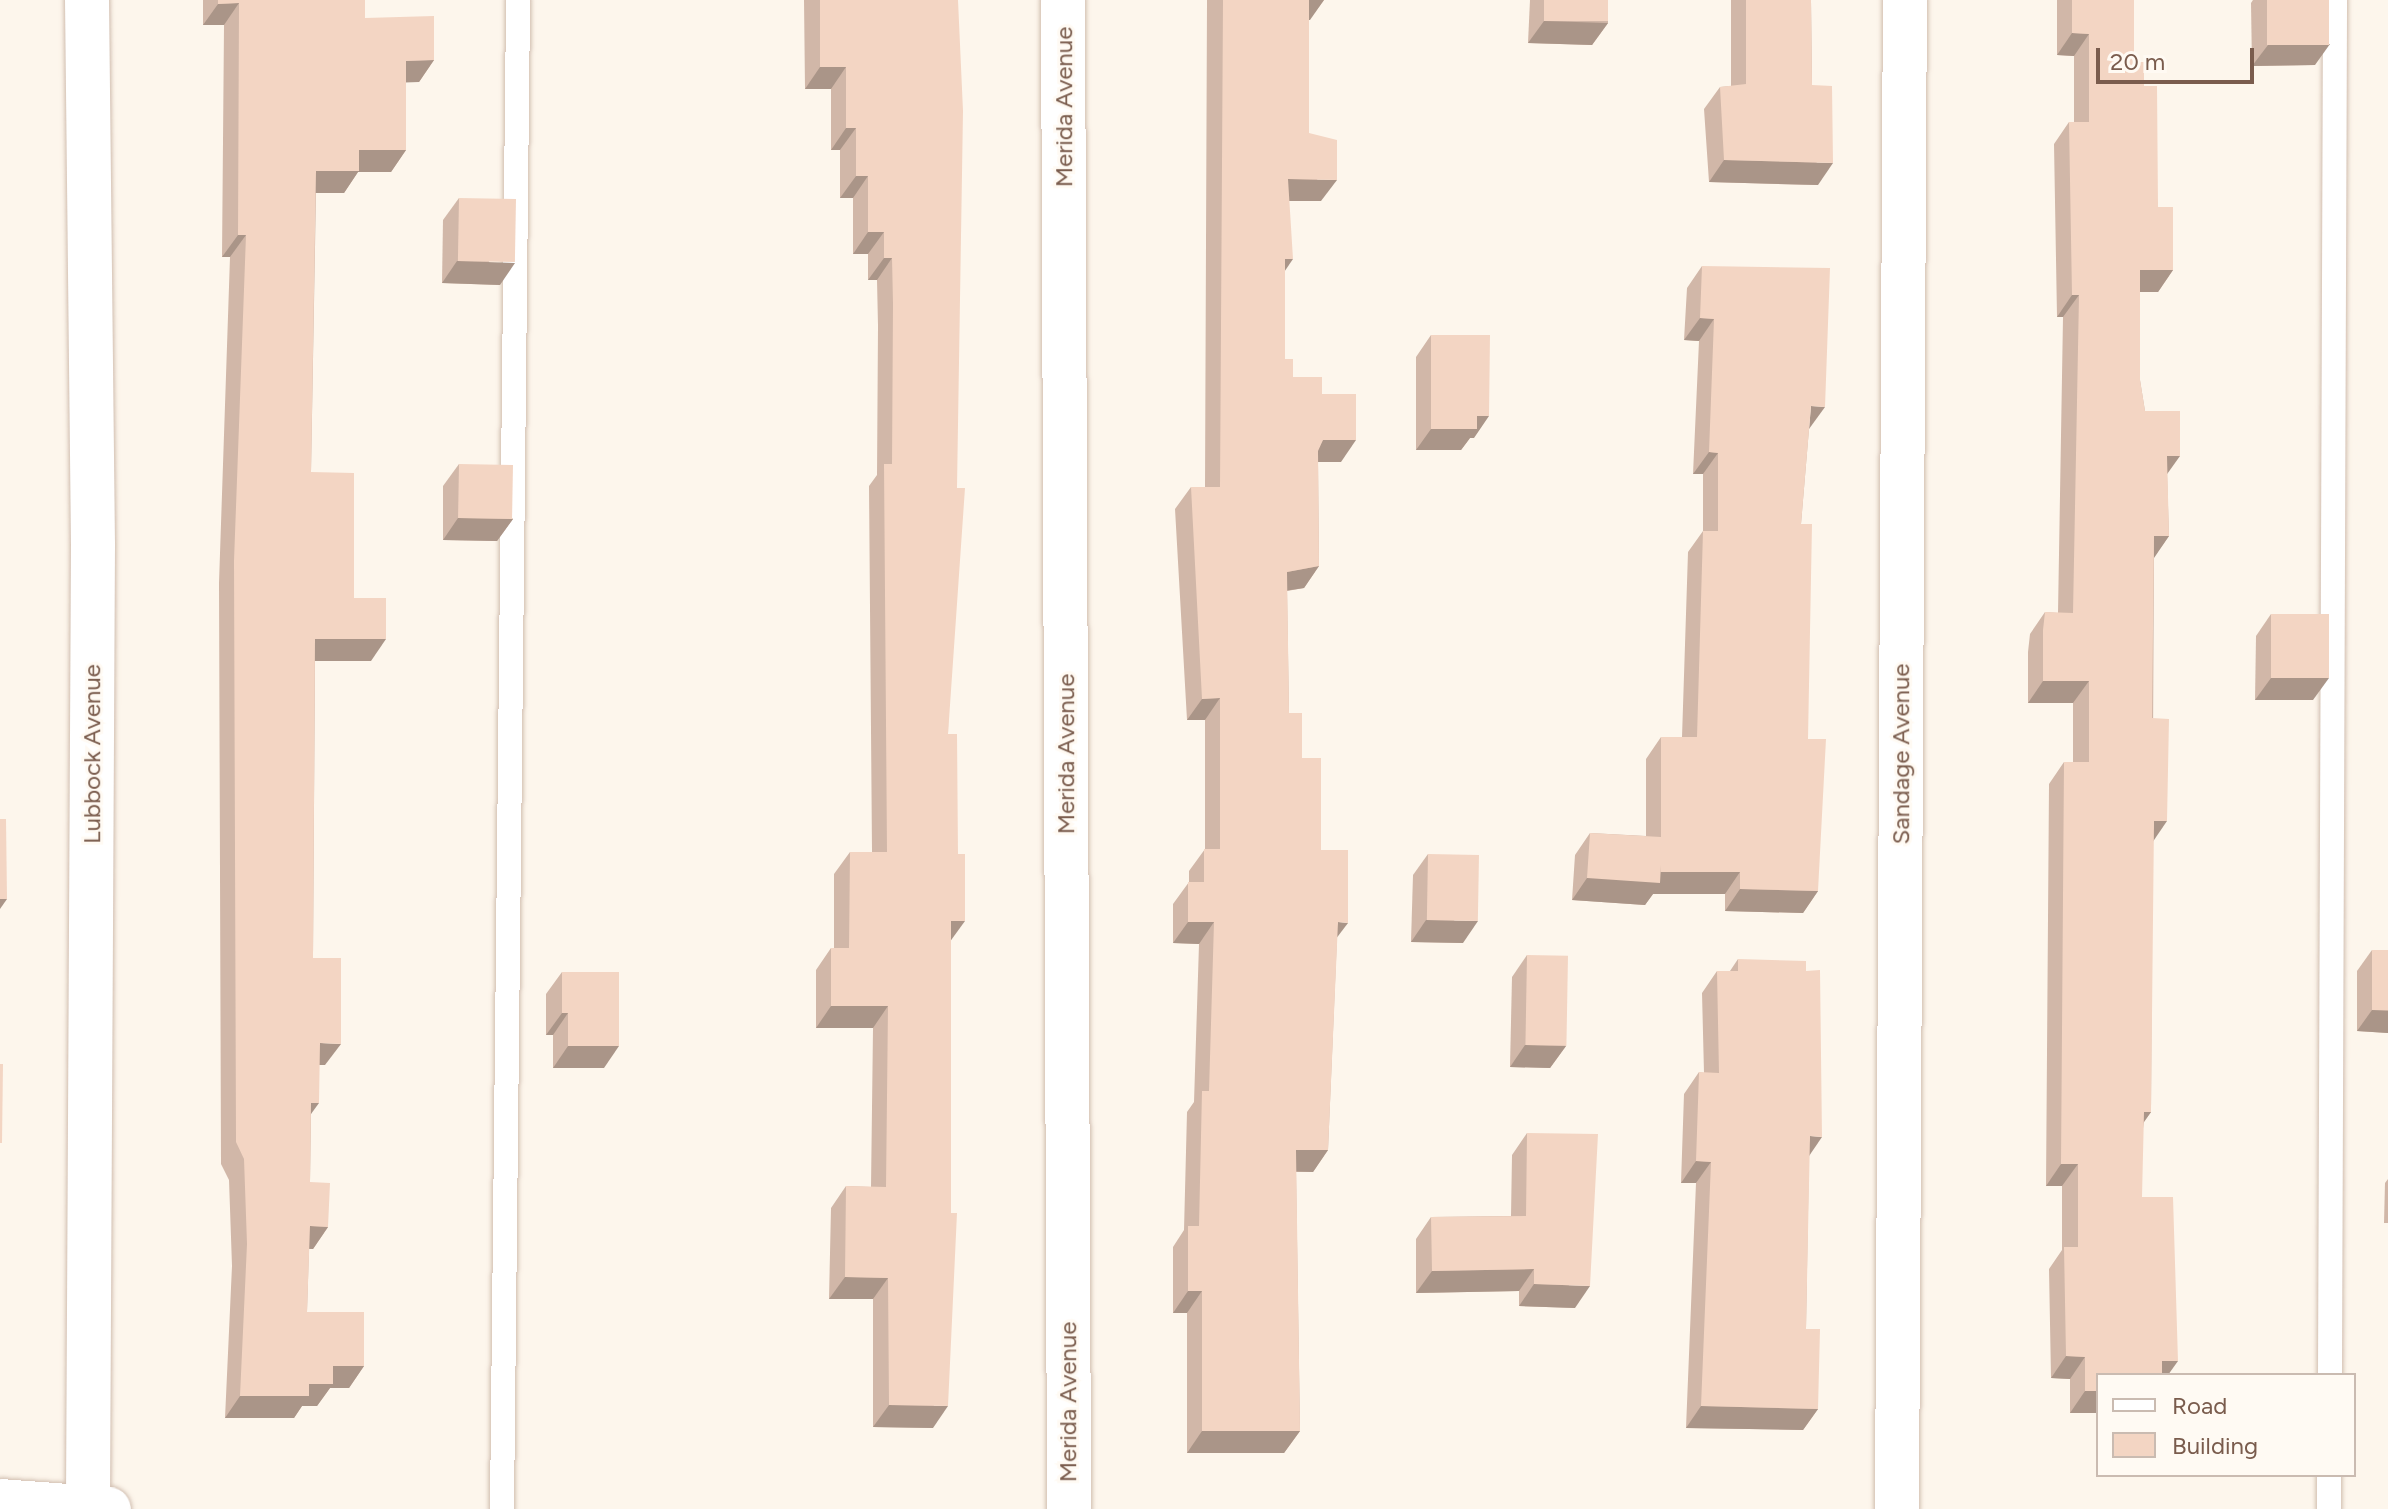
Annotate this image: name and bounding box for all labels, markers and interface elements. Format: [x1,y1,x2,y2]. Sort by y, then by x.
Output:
street label: Merida Avenue [1050,27,1078,187]
scale bar [2100,32,2258,82]
text: 20 m [2110,47,2165,76]
street label: Lubbock Avenue [78,664,106,844]
street label: Sandage Avenue [1887,664,1915,844]
street label: Merida Avenue [1052,674,1080,834]
street label: Merida Avenue [1054,1322,1082,1482]
legend [2096,1373,2356,1477]
text: Road [2172,1391,2227,1420]
text: Building [2172,1431,2258,1460]

